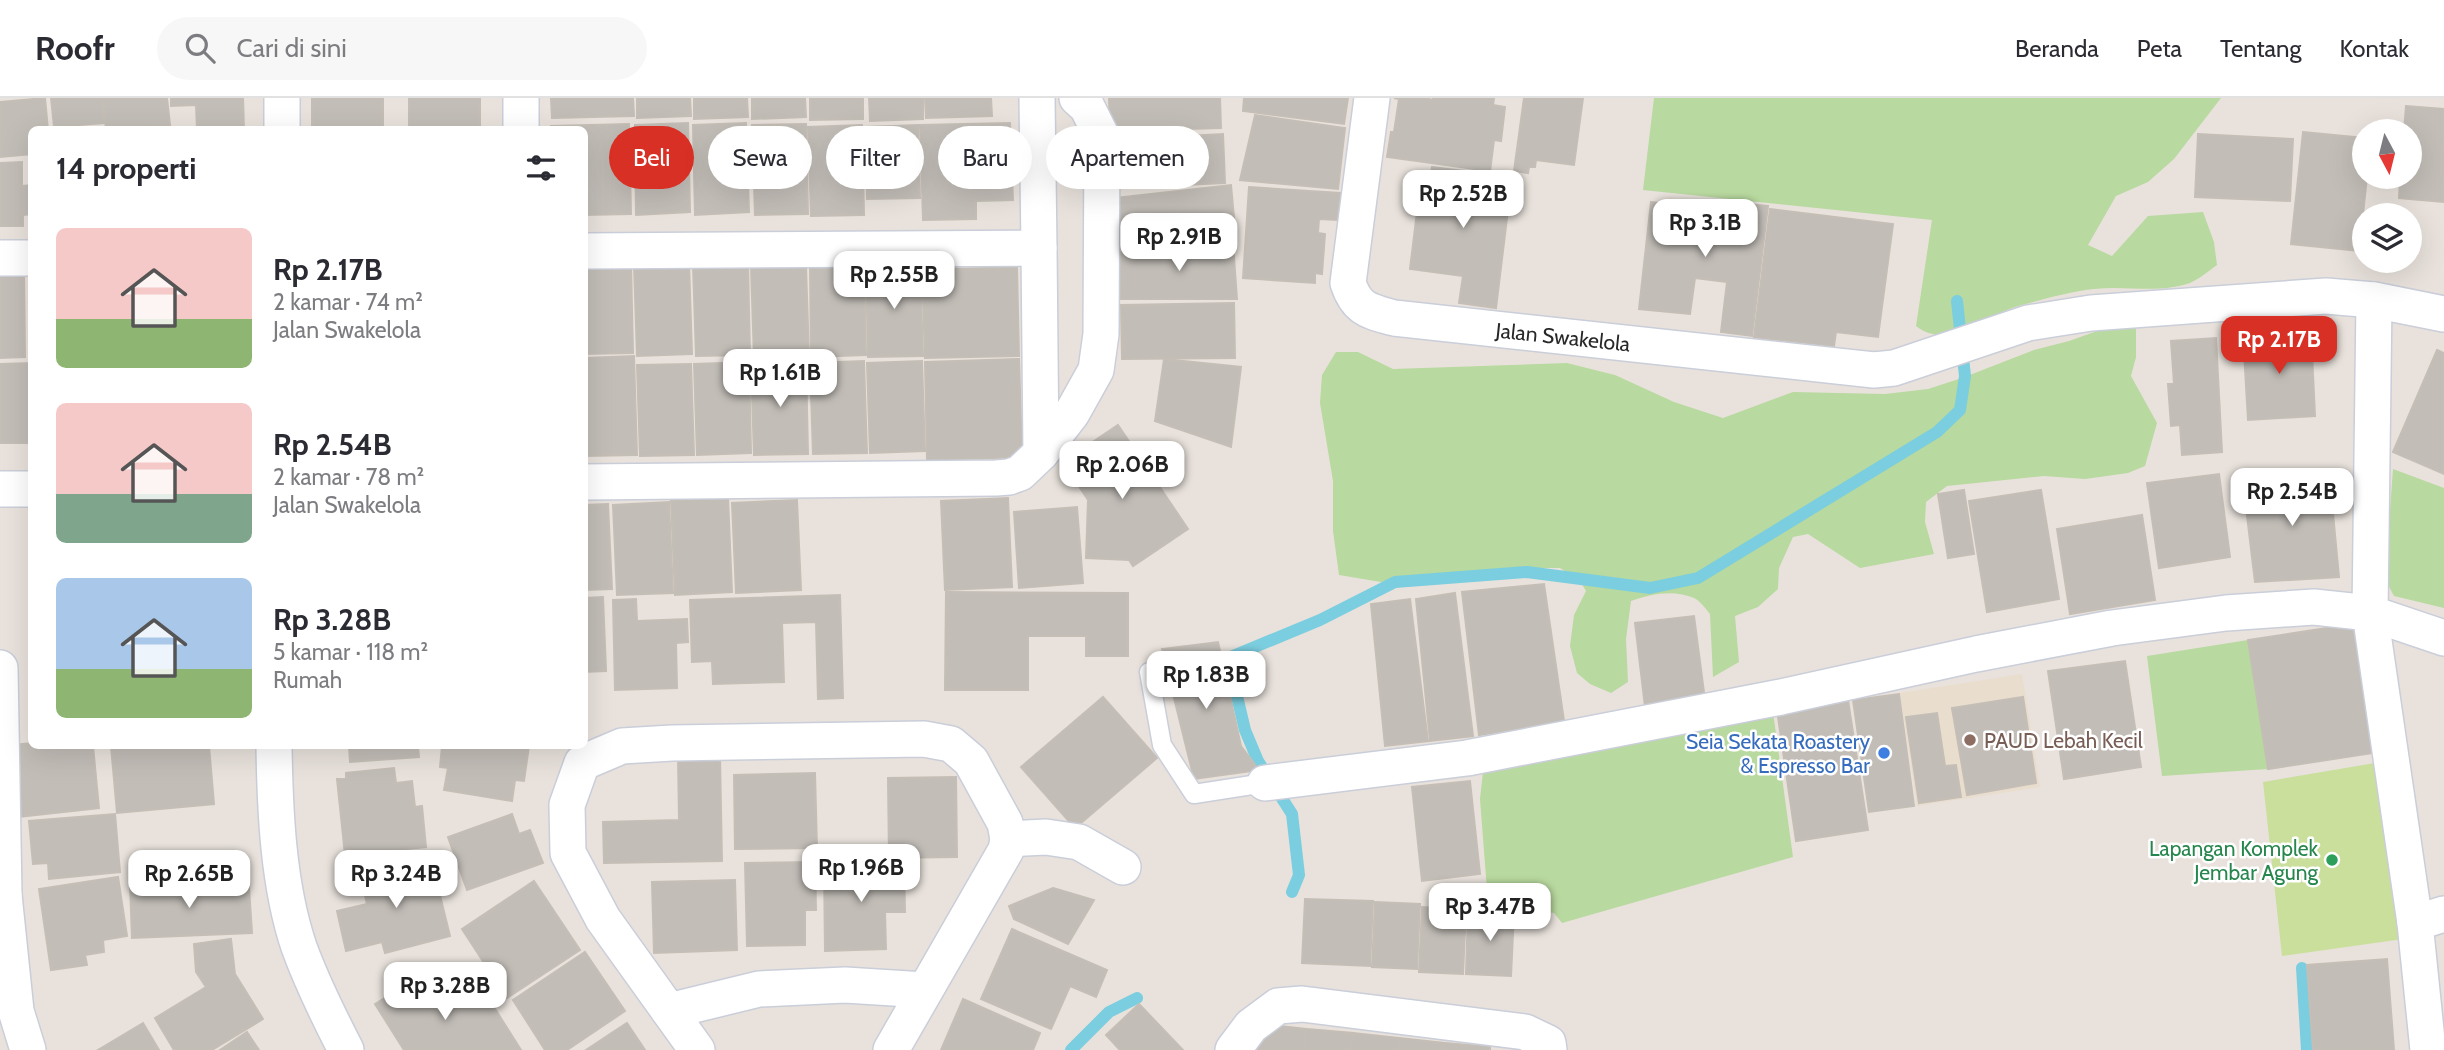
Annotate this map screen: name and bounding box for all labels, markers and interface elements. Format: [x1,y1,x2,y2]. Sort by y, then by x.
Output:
search box [157,17,647,80]
text: Roofr [35,28,115,68]
icon: search [181,29,219,67]
text: Cari di sini [237,32,347,64]
text: Beranda [2015,34,2099,63]
text: Peta [2137,34,2182,63]
text: Tentang [2220,34,2301,63]
text: Kontak [2339,34,2409,63]
north arrow [2352,119,2422,189]
map controls [2352,119,2422,273]
chip: Beli [609,126,694,189]
chip: Sewa [708,126,812,189]
chip: Filter [826,126,924,189]
chip: Baru [938,126,1032,189]
chip: Apartemen [1046,126,1209,189]
icon: filters [522,149,560,187]
text: 14 properti [56,150,196,187]
pin: Rp 2.52B [1391,170,1535,230]
text: Rp 2.52B [1419,179,1507,207]
pin: Rp 3.1B [1640,200,1770,259]
button: layers [2352,203,2422,273]
text: Rp 3.1B [1669,208,1741,236]
pin: Rp 2.91B [1107,214,1251,273]
text: Rp 2.91B [1136,222,1222,250]
text: Rp 2.17B [273,251,383,288]
pin: Rp 2.55B [822,252,966,311]
icon: home [112,256,196,340]
text: Rp 2.55B [850,260,938,288]
text: 2 kamar · 74 m² [273,288,423,316]
text: Jalan Swakelola [273,316,421,344]
pin: Rp 2.17B [2207,316,2351,376]
street label: Jalan Swakelola [1494,317,1631,356]
text: Rp 2.17B [2237,325,2321,353]
pin: Rp 1.61B [708,350,852,409]
text: Rp 1.61B [739,358,821,386]
text: Rp 2.54B [273,426,392,463]
icon: home [112,431,196,515]
pin: Rp 2.06B [1050,442,1194,501]
text: Rp 2.06B [1075,450,1169,478]
text: 2 kamar · 78 m² [273,463,424,491]
pin: Rp 2.54B [2220,468,2364,528]
text: Rp 2.54B [2247,477,2337,505]
text: Jalan Swakelola [273,491,421,519]
text: Rp 3.28B [273,601,391,638]
icon: home [112,606,196,690]
text: 5 kamar · 118 m² [273,638,428,666]
pin: Rp 1.83B [1134,652,1278,711]
text: Rp 1.83B [1163,660,1249,688]
text: Rumah [273,666,342,694]
place label: PAUD Lebah Kecil [1984,728,2143,753]
place label: Seia Sekata Roastery & Espresso Bar [1686,729,1870,778]
marker: PAUD Lebah Kecil [1962,732,1978,748]
marker: Seia Sekata Roastery & Espresso Bar [1876,745,1892,761]
place label: Lapangan Komplek Jembar Agung [2149,836,2319,885]
pin: Rp 1.96B [789,844,933,904]
pin: Rp 2.65B [117,850,261,910]
pin: Rp 3.24B [324,850,468,910]
marker: Lapangan Komplek Jembar Agung [2324,852,2340,868]
text: Rp 1.96B [818,853,904,881]
text: Rp 2.65B [144,859,234,887]
text: Rp 3.24B [351,859,441,887]
pin: Rp 3.47B [1418,884,1562,943]
text: Rp 3.47B [1445,892,1535,920]
pin: Rp 3.28B [373,962,517,1022]
text: Rp 3.28B [400,971,490,999]

